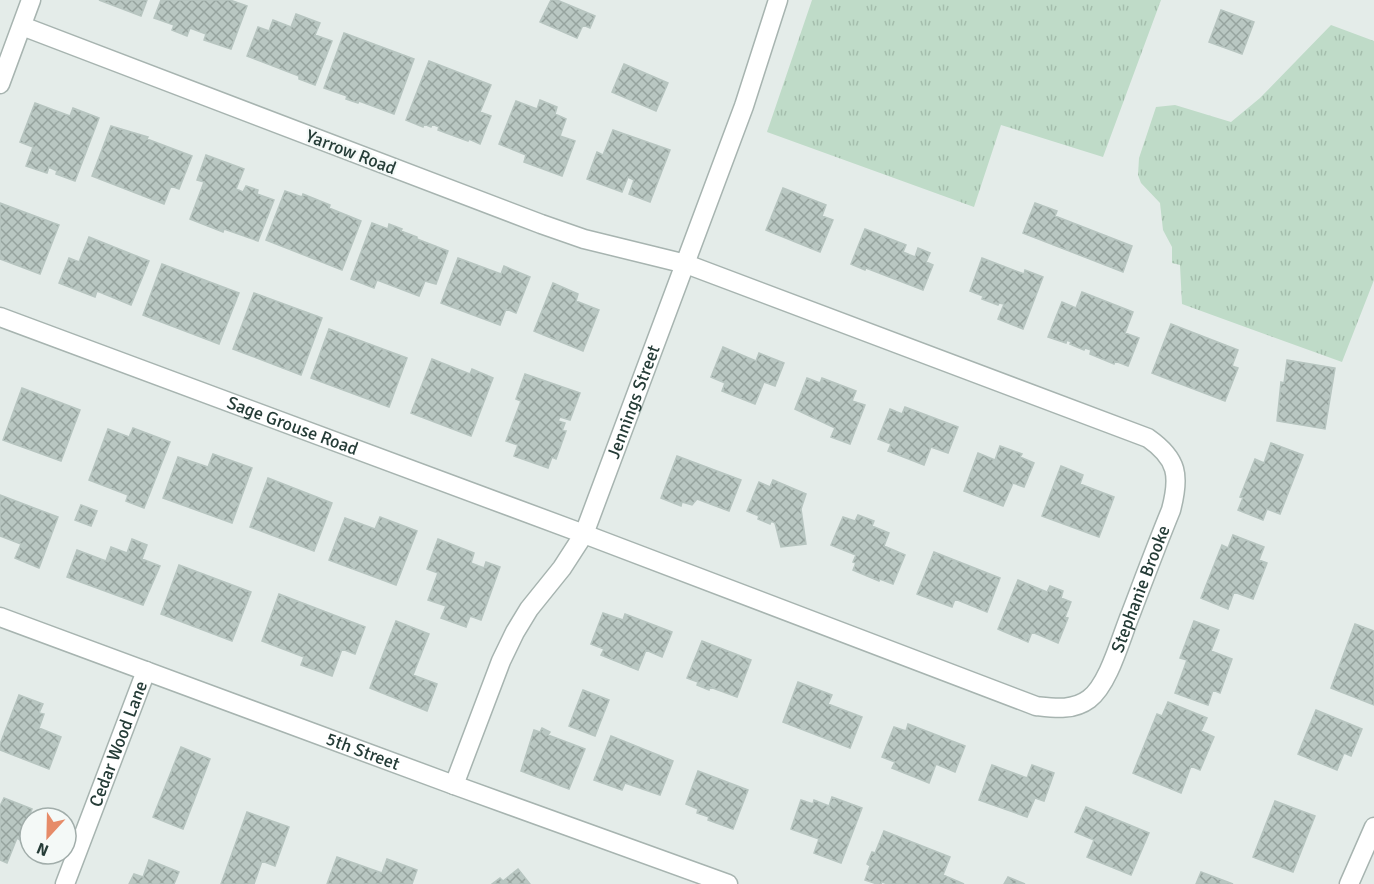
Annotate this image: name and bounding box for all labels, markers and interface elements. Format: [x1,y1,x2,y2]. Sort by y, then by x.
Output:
street label: Yarrow Road [303,125,399,179]
street label: Jennings Street [602,342,665,462]
street label: Sage Grouse Road [224,391,361,460]
street label: Stephanie Brooke [1106,522,1175,656]
street label: Cedar Wood Lane [84,678,152,810]
street label: 5th Street [323,728,403,775]
north arrow [18,806,78,866]
text: N [34,838,52,860]

